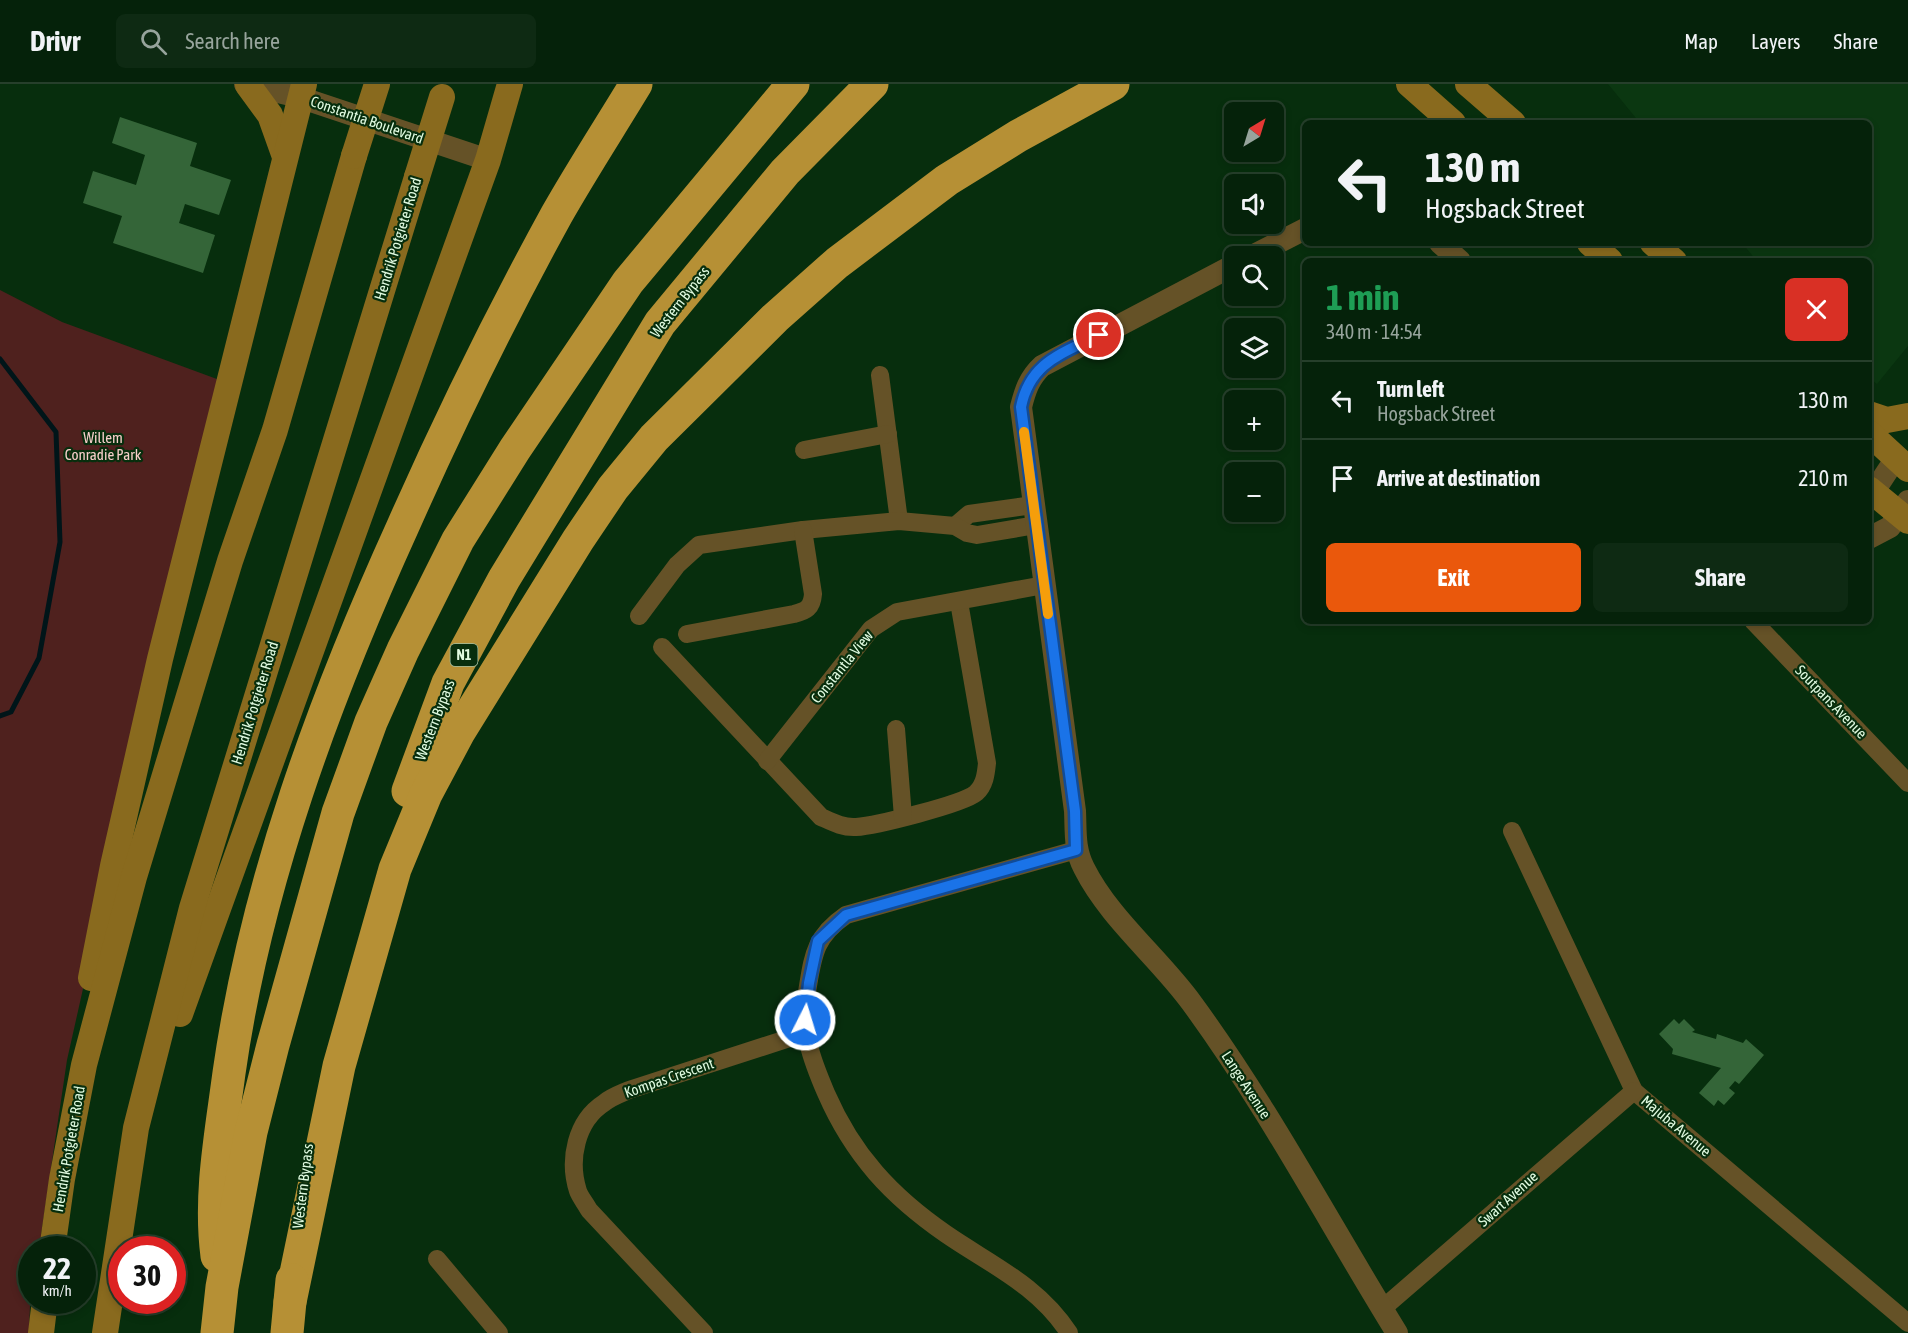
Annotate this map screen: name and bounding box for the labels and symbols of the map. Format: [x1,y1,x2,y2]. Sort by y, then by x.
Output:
street label: Constantia Boulevard [309,92,426,147]
north arrow [1224,102,1284,162]
street label: Hendrik Potgieter Road [371,175,424,302]
street label: Western Bypass [647,263,713,341]
pin [1073,309,1124,360]
park label: Willem Conradie Park [65,429,142,463]
street label: Constantla View [807,627,876,706]
street label: Hendrik Potgieter Road [228,639,281,766]
road number: N1 [450,644,478,666]
street label: Soutpans Avenue [1792,662,1871,742]
street label: Western Bypass [411,677,458,763]
position arrow [773,988,837,1052]
street label: Lange Avenue [1218,1048,1275,1122]
street label: Kompas Crescent [622,1054,716,1101]
street label: Hendrik Potgieter Road [49,1084,88,1213]
street label: Majuba Avenue [1638,1092,1715,1160]
street label: Western Bypass [289,1143,316,1229]
street label: Swart Avenue [1474,1167,1541,1230]
speed limit sign: 30 [108,1236,186,1314]

